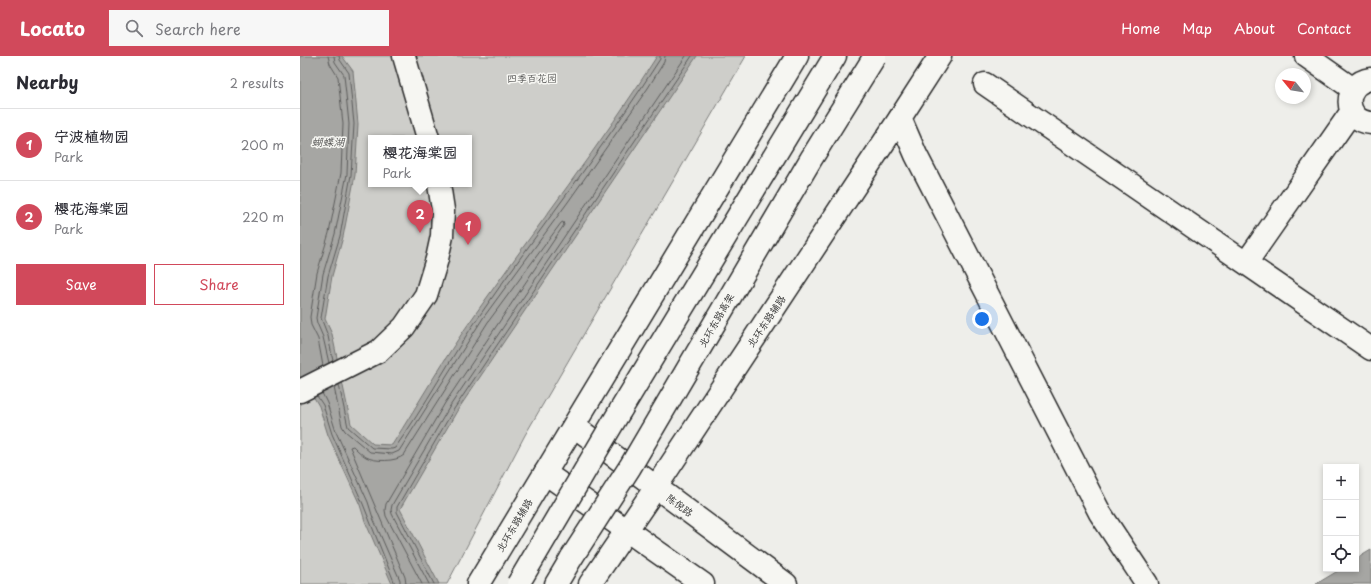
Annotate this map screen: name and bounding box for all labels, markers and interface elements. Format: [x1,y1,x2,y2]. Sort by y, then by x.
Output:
search box [109,10,389,46]
text: Locato [20,14,85,42]
icon: search [123,17,145,39]
text: Search here [155,17,241,40]
text: Home [1121,18,1160,39]
text: Map [1182,18,1212,39]
text: About [1234,18,1275,39]
text: Contact [1297,18,1351,39]
north arrow [1275,68,1311,104]
text: Nearby [16,69,78,95]
park label: 四季百花园 [507,70,557,85]
text: 2 results [230,73,284,92]
text: 宁波植物园 [54,124,129,147]
water label: 蝴蝶湖 [312,133,345,150]
text: 1 [26,135,32,154]
text: 200 m [241,135,284,154]
popup [368,135,472,187]
text: 樱花海棠园 [382,140,458,163]
text: Park [54,147,83,166]
text: Park [382,163,412,182]
text: 樱花海棠园 [54,196,129,219]
pin: 2 [407,200,433,233]
text: 2 [24,207,34,226]
text: 220 m [242,207,284,226]
pin: 1 [455,212,481,245]
text: Park [54,219,83,238]
button: Save [16,264,146,305]
button: Share [154,264,284,305]
street label: 北环东路高架 [694,290,737,349]
street label: 北环东路辅路 [743,292,789,350]
your location [972,309,992,329]
map controls [1323,464,1359,572]
button: + [1323,464,1359,500]
street label: 陈倪路 [664,490,697,520]
street label: 北环东路辅路 [492,495,535,554]
button: − [1323,500,1359,536]
button: locate [1323,536,1359,572]

